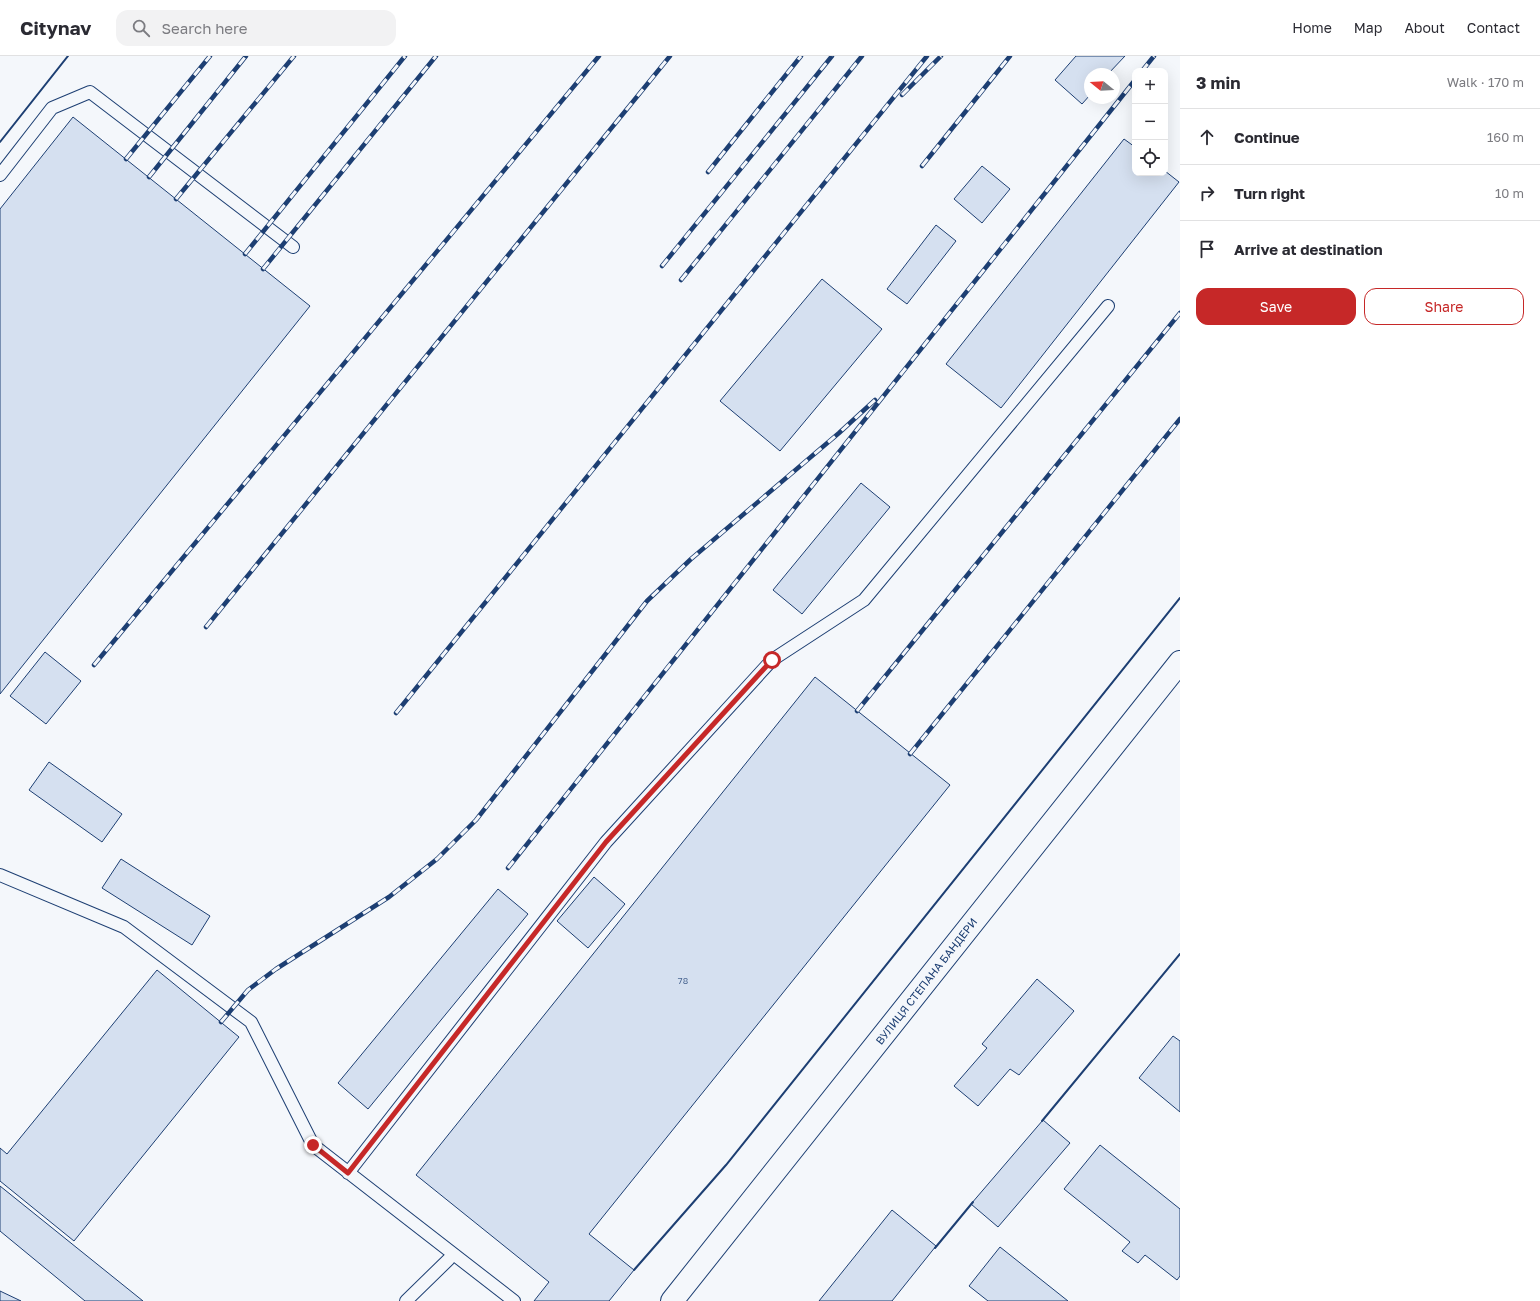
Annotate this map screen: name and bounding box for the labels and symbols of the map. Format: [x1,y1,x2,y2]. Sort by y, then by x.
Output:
north arrow [1084,68,1120,104]
route start [763,651,781,669]
street label: ВУЛИЦЯ СТЕПАНА БАНДЕРИ [873,915,979,1047]
house number: 78 [678,975,688,986]
route end [304,1136,322,1154]

